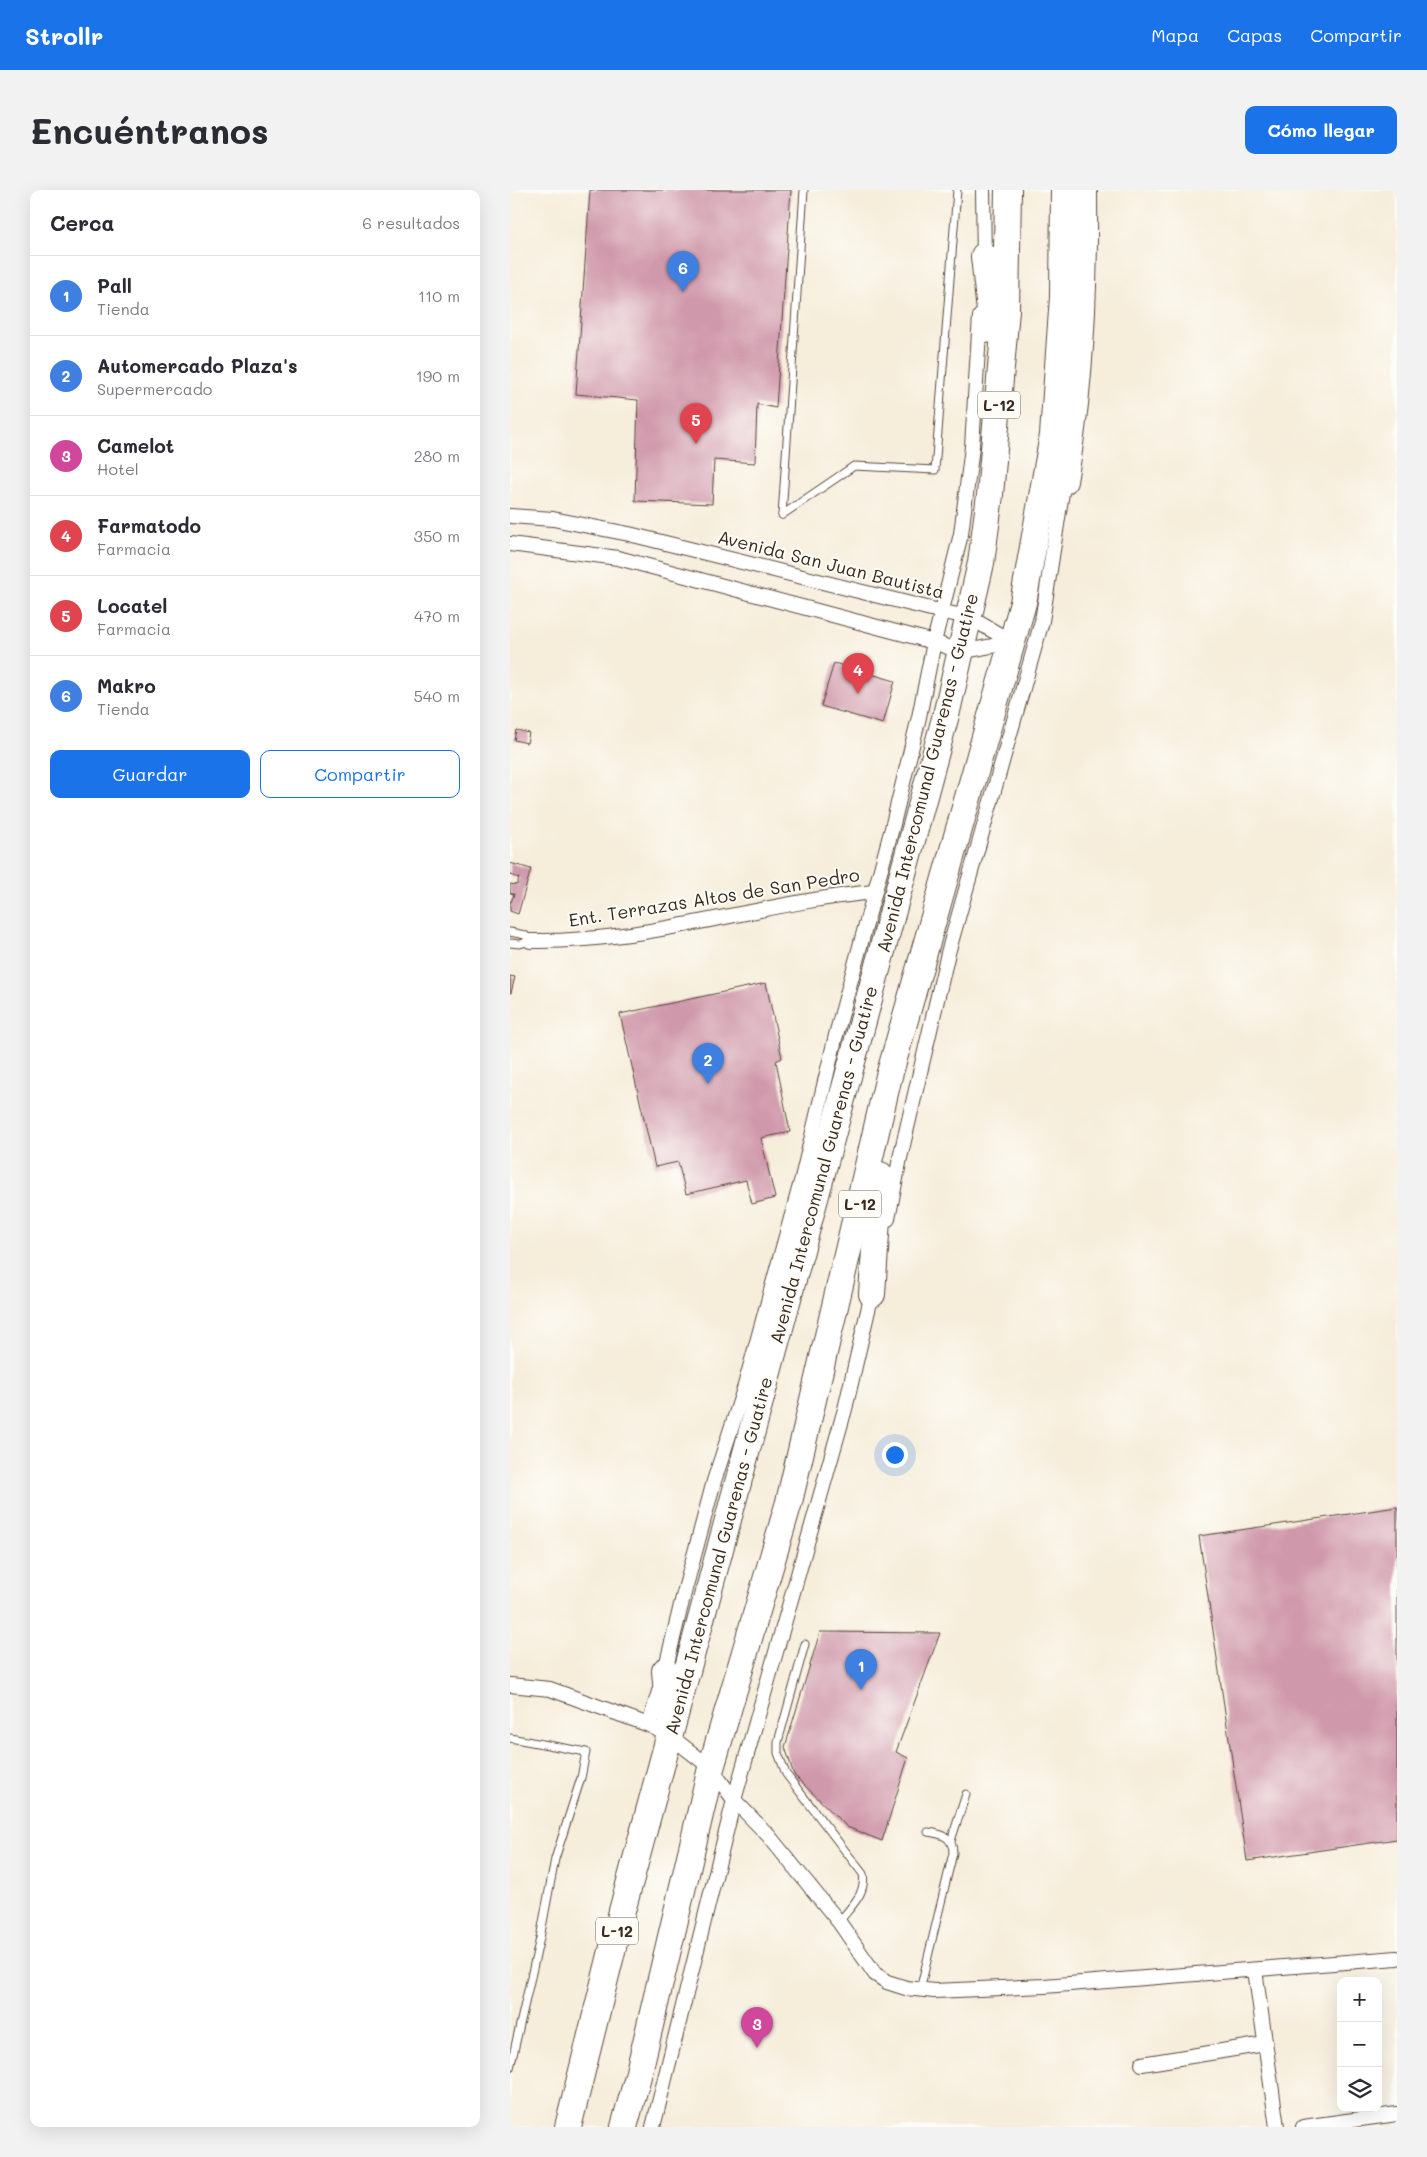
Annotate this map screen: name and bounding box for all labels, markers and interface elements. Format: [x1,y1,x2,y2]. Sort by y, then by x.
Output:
text: Strollr [25,20,103,51]
text: Mapa [1151,23,1199,47]
text: Capas [1227,23,1282,47]
text: Compartir [1310,23,1402,47]
button: Cómo llegar [1245,106,1397,154]
text: Encuéntranos [30,107,269,153]
text: Cerca [50,209,115,236]
text: 6 resultados [362,212,460,233]
pin: 6 [667,251,699,292]
text: Pall [97,273,132,298]
text: 1 [62,285,70,306]
text: 110 m [418,285,460,306]
text: Tienda [97,298,150,319]
text: Automercado Plaza's [97,353,298,378]
text: 2 [62,365,70,386]
text: 190 m [416,365,460,386]
text: Supermercado [97,378,212,399]
road number: L-12 [978,392,1020,418]
pin: 5 [680,403,712,444]
text: Camelot [97,433,174,458]
text: 3 [61,445,71,466]
text: 280 m [414,445,460,466]
text: Hotel [97,458,139,479]
text: Farmatodo [97,513,201,538]
street label: Avenida San Juan Bautista [716,524,947,604]
text: 4 [61,525,71,546]
text: 350 m [414,525,460,546]
text: Farmacia [97,538,171,559]
street label: Avenida Intercomunal Guarenas - Guatire [871,591,983,955]
text: Locatel [97,593,167,618]
text: 5 [61,605,71,626]
text: 470 m [414,605,460,626]
text: Farmacia [97,618,171,639]
pin: 4 [842,653,874,694]
text: Makro [97,673,156,698]
text: 6 [61,685,71,706]
text: 540 m [414,685,460,706]
text: Tienda [97,698,150,719]
button: Guardar [50,750,250,798]
button: Compartir [260,750,460,798]
street label: Ent. Terrazas Altos de San Pedro [567,862,861,932]
street label: Avenida Intercomunal Guarenas - Guatire [764,983,882,1346]
pin: 2 [692,1043,724,1084]
road number: L-12 [839,1191,881,1218]
street label: Avenida Intercomunal Guarenas - Guatire [659,1374,777,1737]
your location [882,1442,908,1468]
pin: 1 [845,1649,877,1690]
road number: L-12 [596,1918,638,1944]
map controls [1337,1977,1382,2112]
button: + [1337,1977,1382,2022]
pin: 3 [741,2007,773,2048]
button: − [1337,2022,1382,2067]
button: layers [1337,2067,1382,2112]

